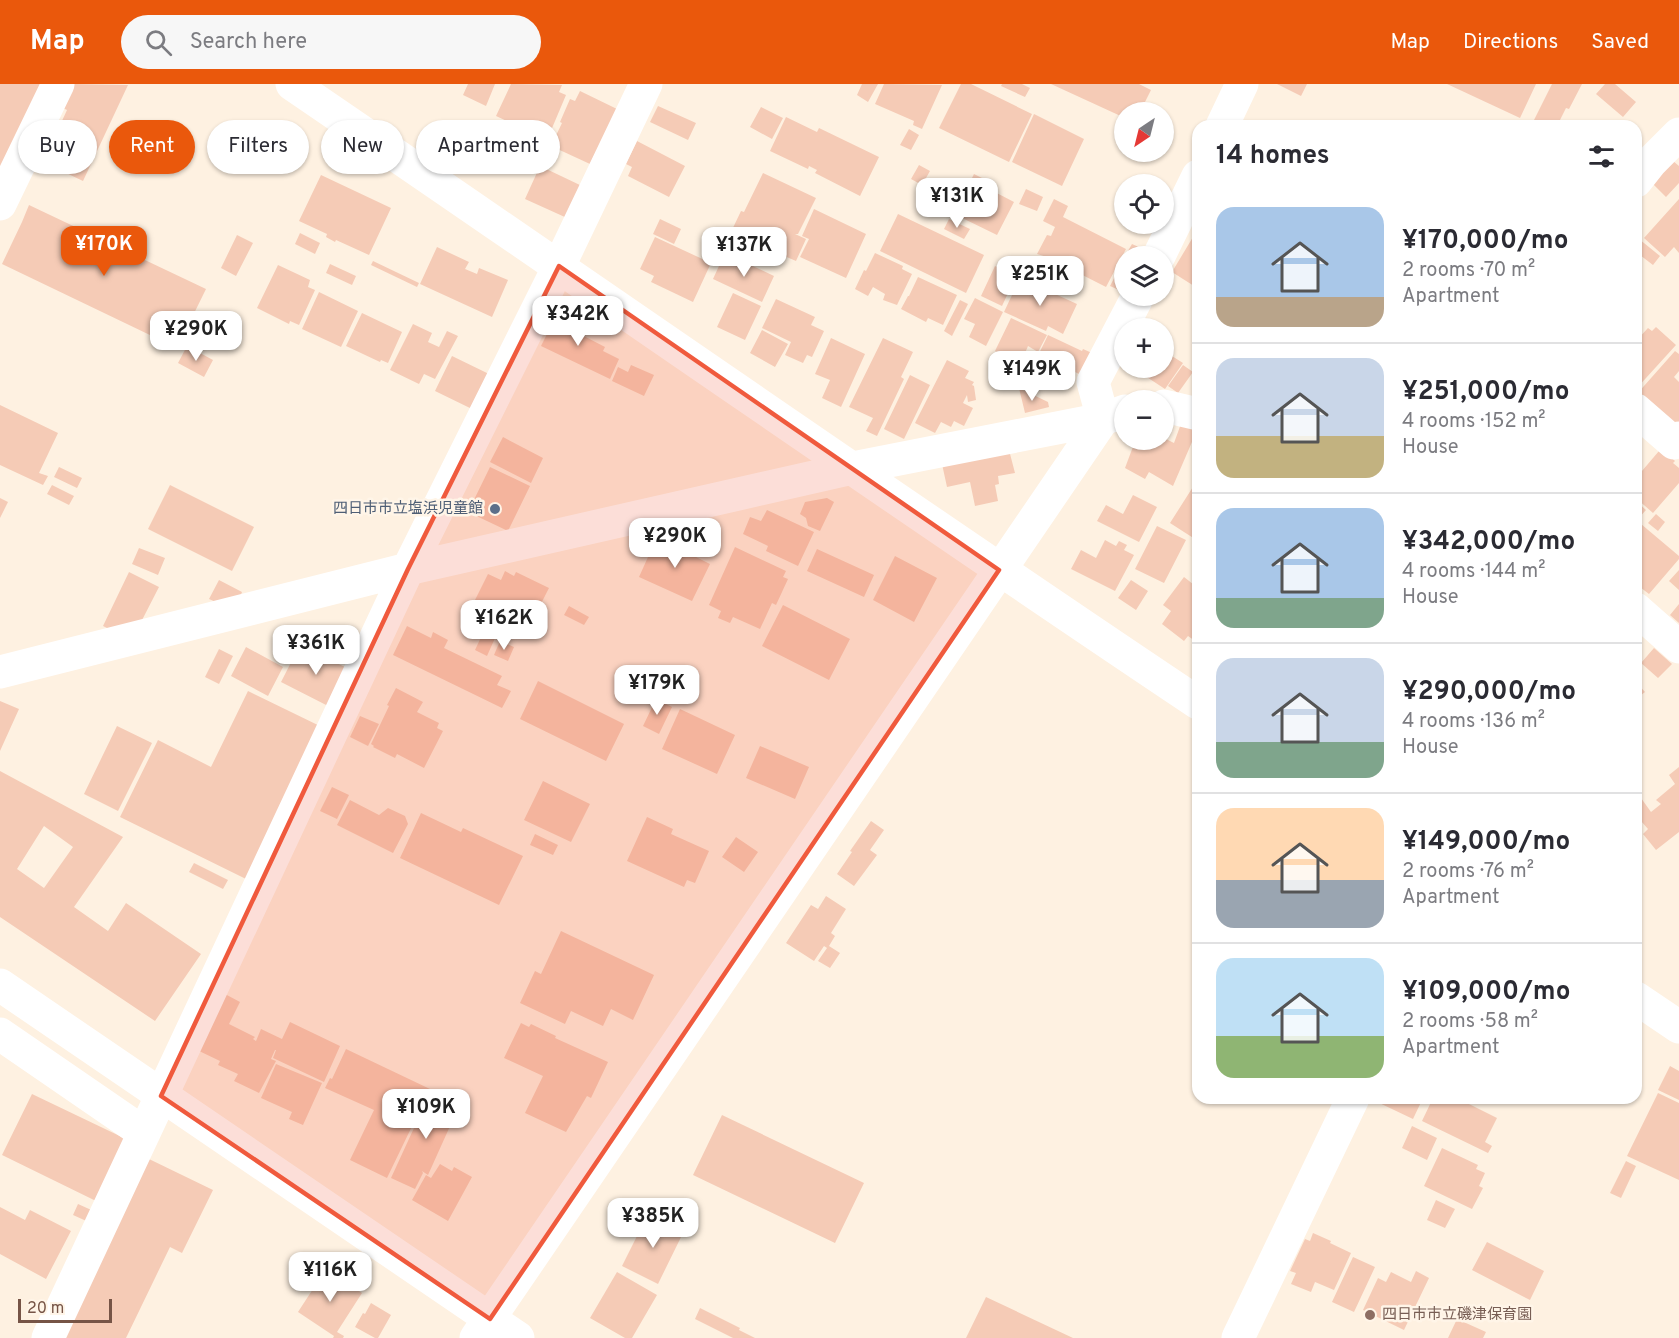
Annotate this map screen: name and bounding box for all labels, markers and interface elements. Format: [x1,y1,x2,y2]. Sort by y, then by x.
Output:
search box [121,15,541,69]
text: Map [30,24,85,60]
icon: search [142,26,175,59]
text: Search here [190,29,307,56]
text: Map [1390,29,1430,56]
text: Directions [1463,29,1558,56]
text: Saved [1591,29,1649,56]
north arrow [1114,102,1174,162]
map controls [1114,102,1174,450]
chip: Buy [18,120,97,174]
chip: Rent [109,120,195,174]
chip: Filters [207,120,309,174]
chip: New [321,120,404,174]
chip: Apartment [416,120,560,174]
text: 14 homes [1216,140,1330,173]
icon: filters [1585,140,1618,173]
button: locate [1114,174,1174,234]
pin: ¥131K [915,178,999,229]
text: ¥131K [930,184,984,210]
text: ¥170,000/mo [1402,225,1568,258]
pin: ¥170K [62,226,146,277]
pin: ¥137K [702,227,786,278]
icon: home [1264,231,1336,303]
text: ¥170K [75,232,133,258]
text: ¥137K [716,233,772,259]
button: layers [1114,246,1174,306]
pin: ¥251K [998,256,1082,307]
text: 2 rooms · 70 m² [1402,258,1535,284]
text: ¥251K [1011,262,1069,288]
text: Apartment [1402,284,1500,310]
pin: ¥342K [536,296,620,347]
text: ¥342K [546,302,610,328]
pin: ¥290K [154,311,238,362]
text: ¥290K [164,317,228,343]
button: + [1114,318,1174,378]
pin: ¥149K [990,351,1074,402]
text: ¥149K [1002,357,1062,383]
text: ¥251,000/mo [1402,376,1569,409]
icon: home [1264,382,1336,454]
button: − [1114,390,1174,450]
text: 4 rooms · 152 m² [1402,409,1546,435]
text: House [1402,435,1458,461]
place label: 四日市市立塩浜児童館 [333,499,483,519]
marker: 四日市市立塩浜児童館 [488,502,502,516]
pin: ¥290K [633,518,717,569]
text: ¥290K [643,524,707,550]
text: ¥342,000/mo [1402,526,1575,559]
icon: home [1264,532,1336,604]
text: 4 rooms · 144 m² [1402,559,1545,585]
text: House [1402,585,1458,611]
pin: ¥162K [462,600,546,651]
text: ¥162K [475,606,533,632]
pin: ¥361K [274,625,358,676]
text: ¥361K [287,631,345,657]
pin: ¥179K [615,665,699,716]
text: ¥179K [628,671,686,697]
text: ¥290,000/mo [1402,676,1576,709]
icon: home [1264,682,1336,754]
text: 4 rooms · 136 m² [1402,709,1545,735]
text: House [1402,735,1458,761]
text: ¥149,000/mo [1402,826,1570,859]
icon: home [1264,832,1336,904]
text: 2 rooms · 76 m² [1402,859,1534,885]
text: Apartment [1402,885,1500,911]
text: ¥109,000/mo [1402,976,1570,1009]
icon: home [1264,982,1336,1054]
text: 2 rooms · 58 m² [1402,1009,1538,1035]
text: Apartment [1402,1035,1500,1061]
pin: ¥109K [384,1089,468,1140]
text: ¥109K [396,1095,456,1121]
pin: ¥385K [611,1198,695,1249]
text: ¥385K [621,1204,685,1230]
pin: ¥116K [288,1252,372,1303]
text: ¥116K [303,1258,357,1284]
scale bar [18,1296,112,1324]
text: 20 m [27,1299,64,1319]
place label: 四日市市立磯津保育園 [1382,1306,1532,1325]
marker: 四日市市立磯津保育園 [1363,1308,1377,1322]

